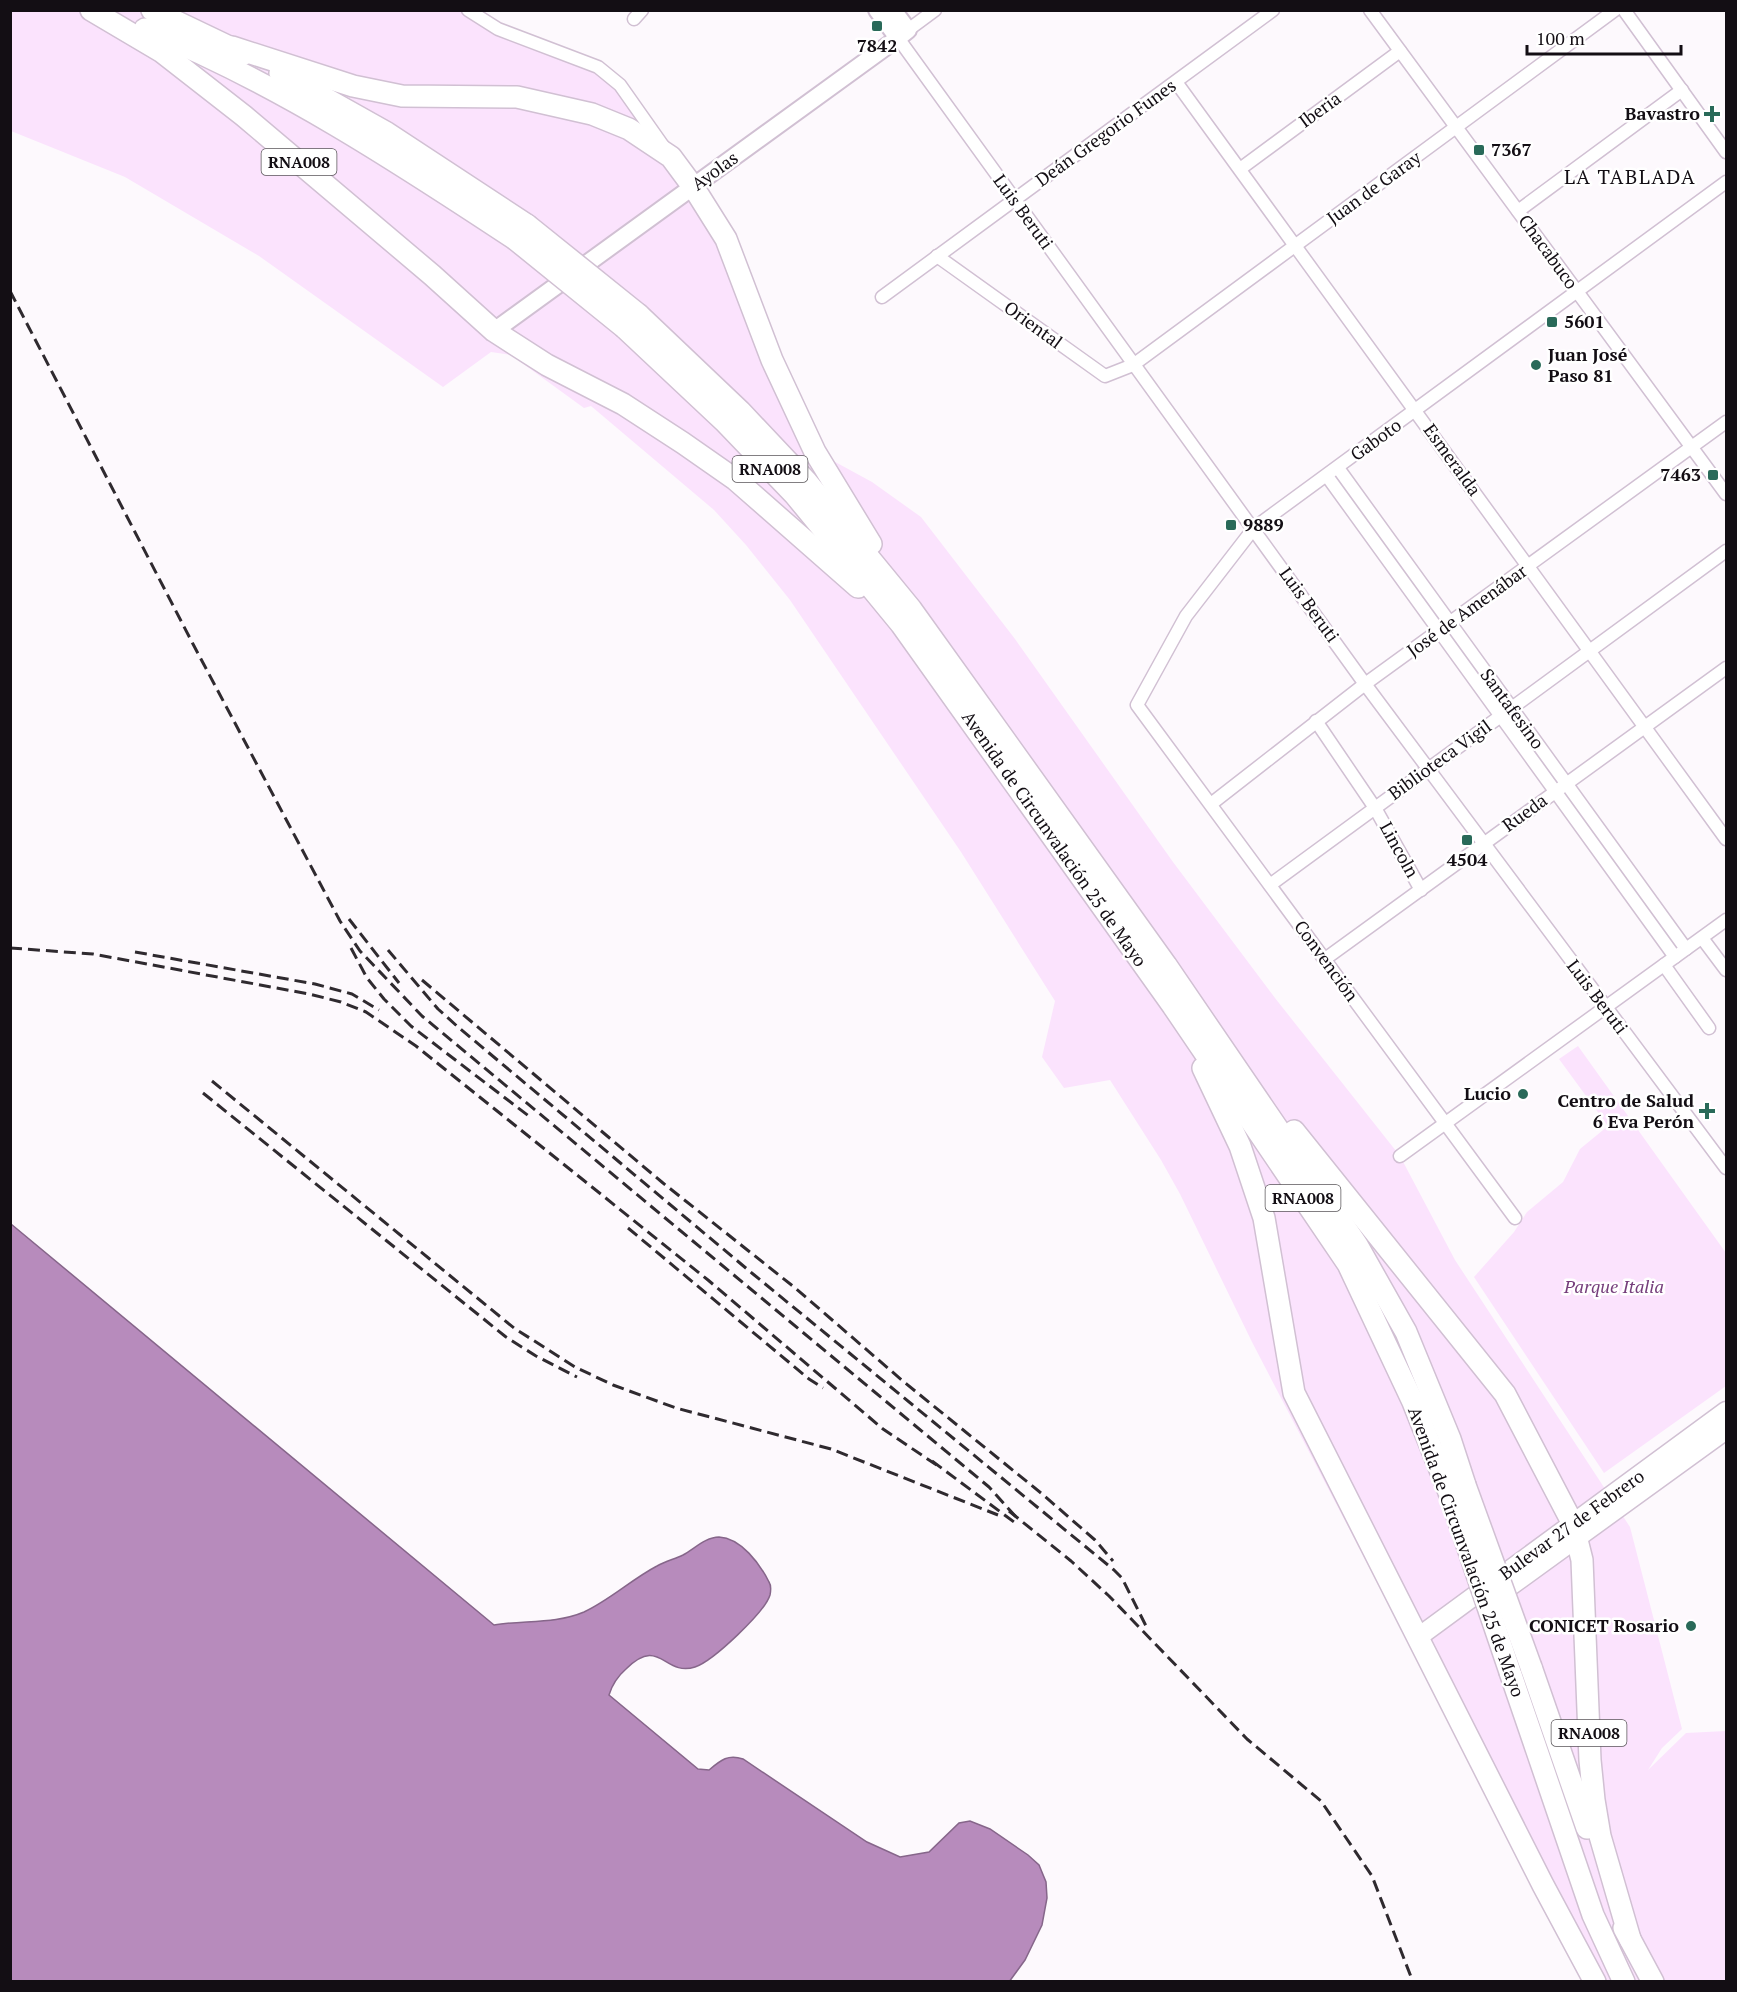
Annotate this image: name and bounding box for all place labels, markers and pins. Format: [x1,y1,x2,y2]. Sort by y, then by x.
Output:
marker: 7842 [870,19,884,33]
place label: 7842 [857,33,897,57]
place label: Bavastro [1625,101,1700,125]
marker: Bavastro [1705,107,1719,121]
place label: 7367 [1491,137,1532,161]
marker: 7367 [1472,143,1486,157]
place label: 5601 [1564,309,1605,333]
marker: 5601 [1545,315,1559,329]
place label: Juan José Paso 81 [1548,342,1628,387]
marker: Juan José Paso 81 [1529,358,1543,372]
place label: 7463 [1660,462,1701,486]
marker: 7463 [1706,468,1720,482]
place label: 9889 [1243,512,1284,536]
marker: 9889 [1224,518,1238,532]
marker: 4504 [1460,833,1474,847]
place label: 4504 [1447,847,1488,871]
place label: Lucio [1464,1081,1511,1105]
marker: Lucio [1516,1087,1530,1101]
place label: Centro de Salud 6 Eva Perón [1558,1088,1694,1133]
marker: Centro de Salud 6 Eva Perón [1698,1102,1716,1120]
place label: CONICET Rosario [1529,1613,1679,1637]
marker: CONICET Rosario [1684,1619,1698,1633]

